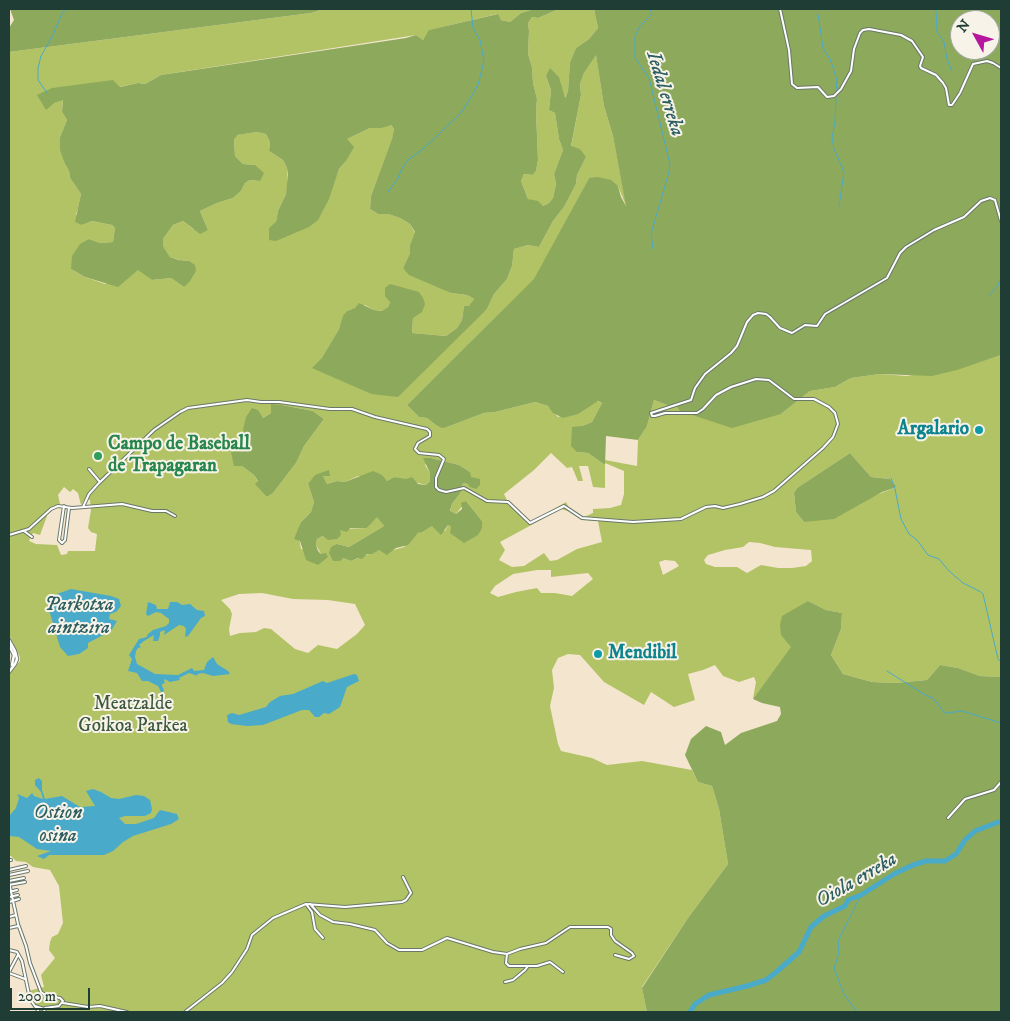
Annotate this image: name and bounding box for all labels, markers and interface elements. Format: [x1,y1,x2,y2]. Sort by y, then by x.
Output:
north arrow [950,10,1000,60]
text: N [954,16,975,36]
water label: Iedal erreka [640,49,688,139]
place label: Argalario [898,419,969,441]
marker: Argalario [973,424,985,436]
place label: Campo de Baseball de Trapagaran [108,434,250,478]
marker: Campo de Baseball de Trapagaran [92,450,104,462]
water label: Parkotxa aintzira [44,594,114,641]
place label: Mendibil [608,643,677,665]
marker: Mendibil [592,648,604,660]
park label: Meatzalde Goikoa Parkea [78,694,188,738]
water label: Ostion osina [34,802,82,849]
water label: Oiola erreka [812,848,902,914]
scale bar [12,978,92,1010]
text: 200 m [18,987,56,1006]

